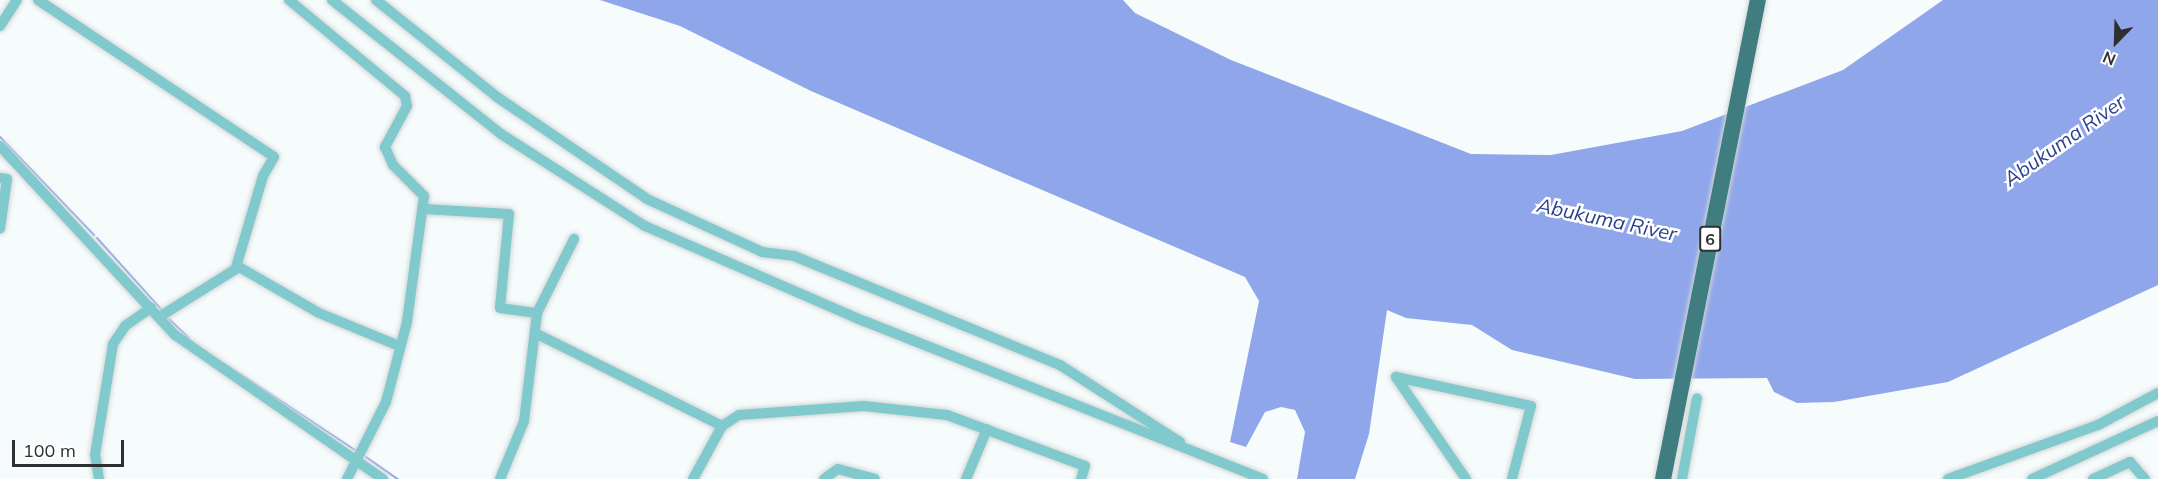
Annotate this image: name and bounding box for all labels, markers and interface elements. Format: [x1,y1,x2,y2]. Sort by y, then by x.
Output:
north arrow [2086,12,2146,72]
text: N [2099,47,2118,70]
water label: Abukuma River [1999,89,2129,191]
water label: Abukuma River [1535,192,1679,246]
road number: 6 [1698,226,1722,252]
scale bar [15,428,128,466]
text: 100 m [23,439,76,462]

